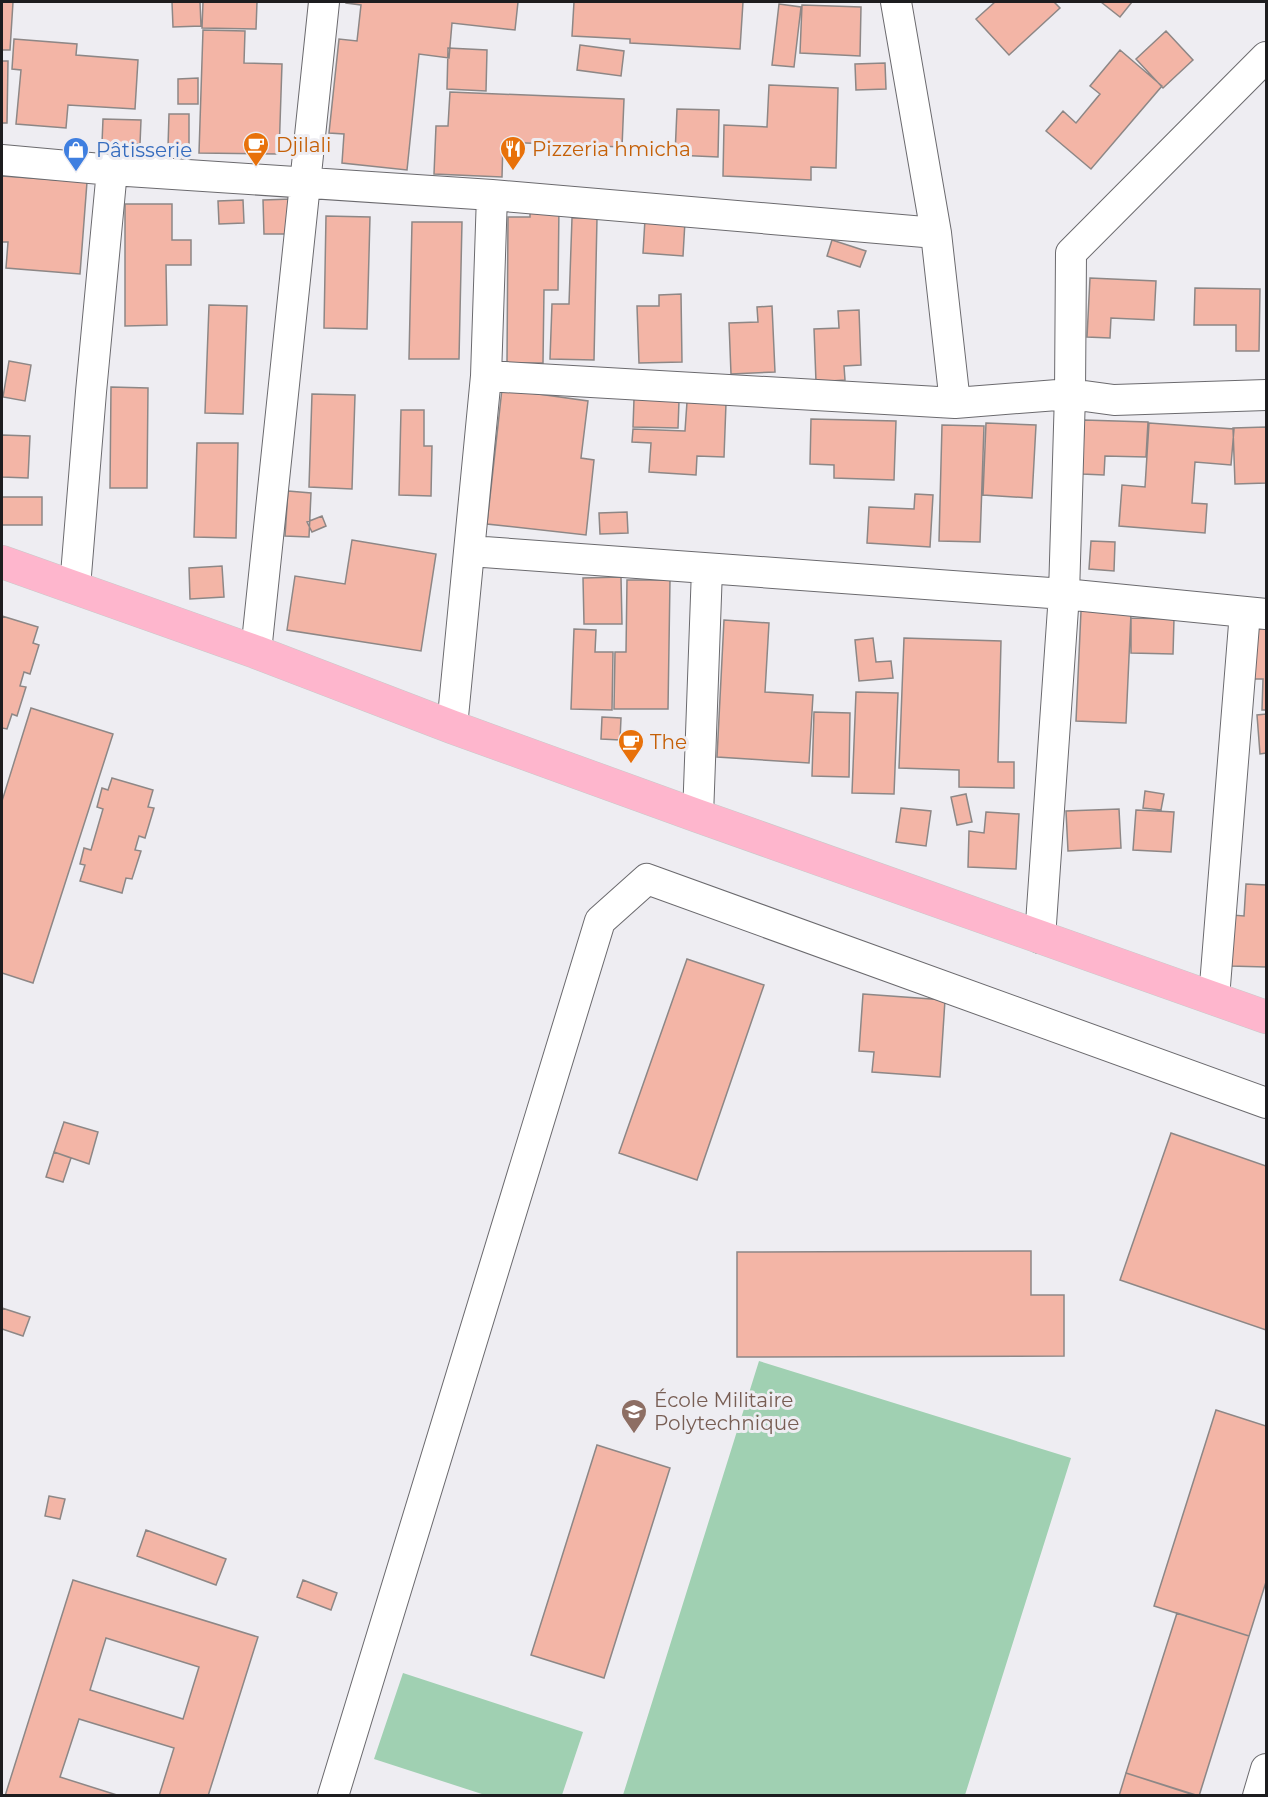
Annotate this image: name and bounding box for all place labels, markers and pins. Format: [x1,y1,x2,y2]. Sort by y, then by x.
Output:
cafe icon: Djilali [241,130,271,168]
place label: Djilali [276,133,331,157]
restaurant icon: Pizzeria hmicha [498,134,528,172]
shop icon: Pâtisserie [61,135,91,173]
place label: Pizzeria hmicha [532,137,691,161]
place label: Pâtisserie [96,138,192,162]
cafe icon: The [616,727,646,765]
place label: The [650,730,687,754]
place label: École Militaire Polytechnique [654,1388,799,1435]
school or university icon: École Militaire Polytechnique [619,1397,649,1435]

